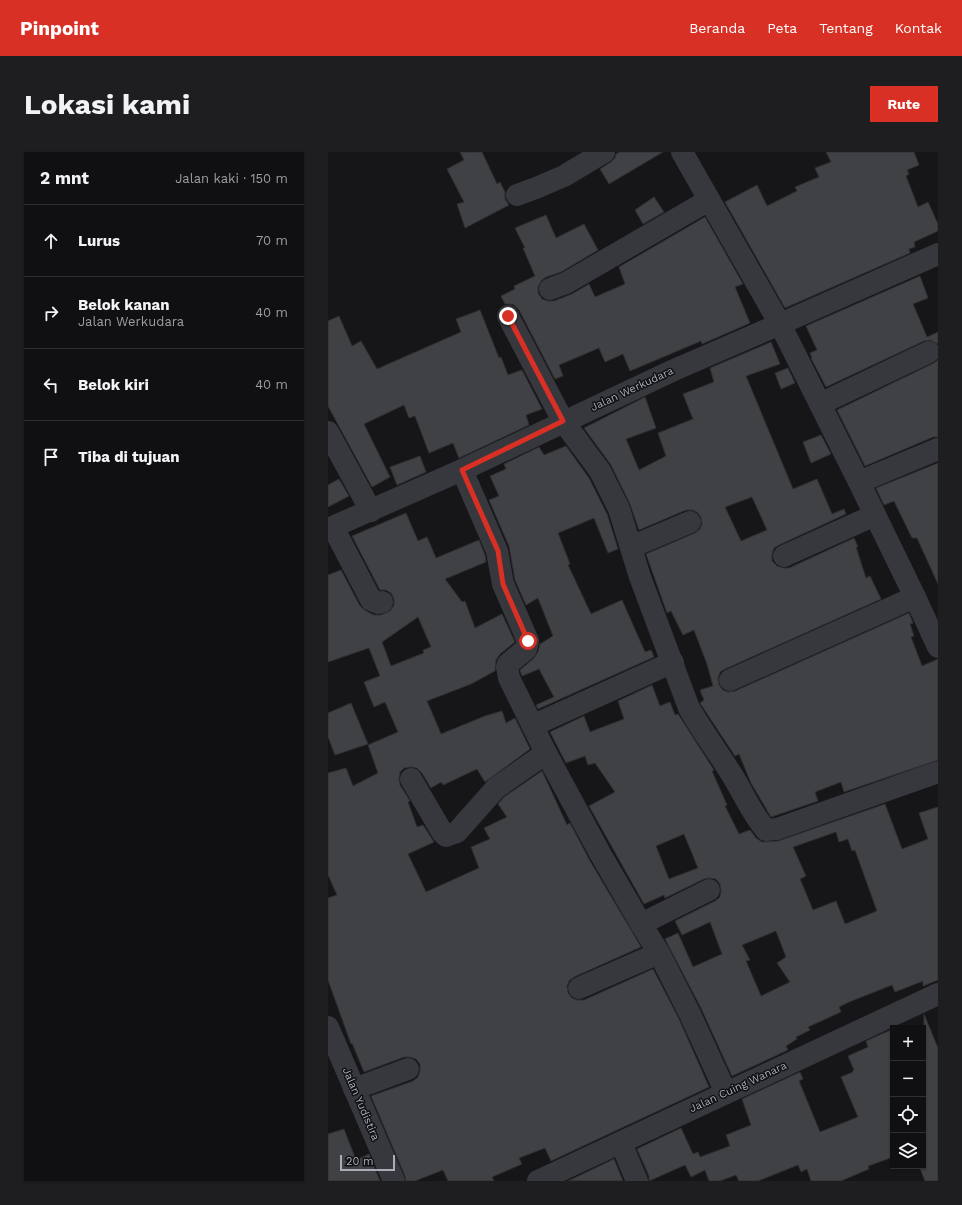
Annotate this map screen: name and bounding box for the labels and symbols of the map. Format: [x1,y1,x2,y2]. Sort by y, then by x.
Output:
route end [499,307,517,325]
street label: Jalan Werkudara [589,364,675,414]
route start [519,632,537,650]
street label: Jalan Cuing Wanara [687,1059,789,1115]
street label: Jalan Yudistira [340,1065,382,1143]
scale bar [340,1153,395,1172]

